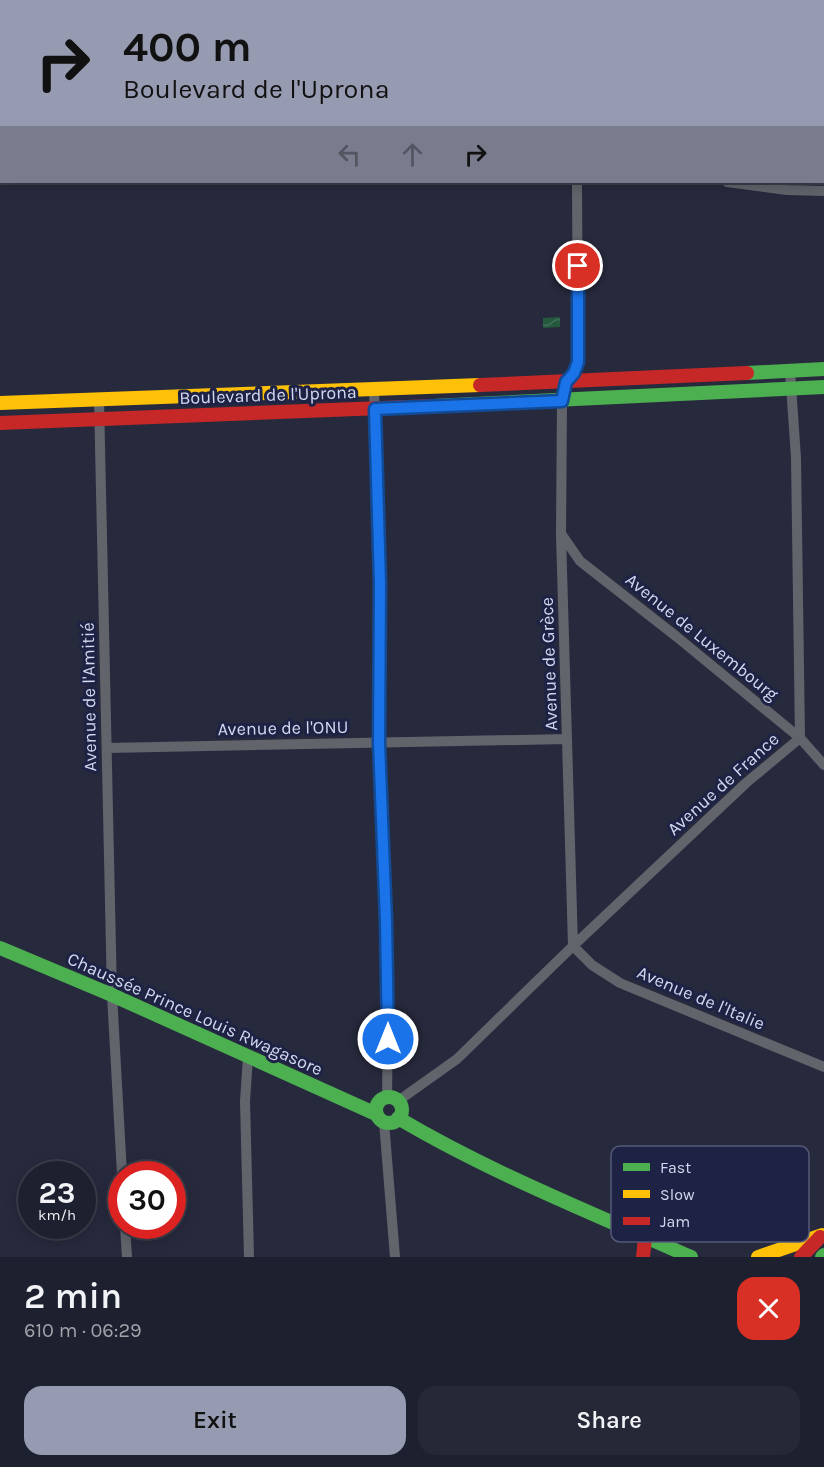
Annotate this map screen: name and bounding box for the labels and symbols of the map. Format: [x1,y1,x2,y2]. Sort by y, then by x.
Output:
pin [552,240,603,291]
street label: Boulevard de l'Uprona [179,381,357,409]
street label: Avenue de Luxembourg [621,569,783,705]
street label: Avenue de Grèce [536,597,562,731]
street label: Avenue de l'Amitié [77,622,101,772]
street label: Avenue de l'ONU [217,716,349,740]
street label: Avenue de France [663,728,783,840]
street label: Chaussée Prince Louis Rwagasore [64,948,326,1080]
street label: Avenue de l'Italie [634,961,768,1035]
position arrow [356,1007,420,1071]
legend [611,1146,809,1242]
text: Fast [660,1158,691,1177]
speed limit sign: 30 [108,1161,186,1239]
text: Slow [660,1185,695,1204]
text: Jam [660,1212,690,1231]

